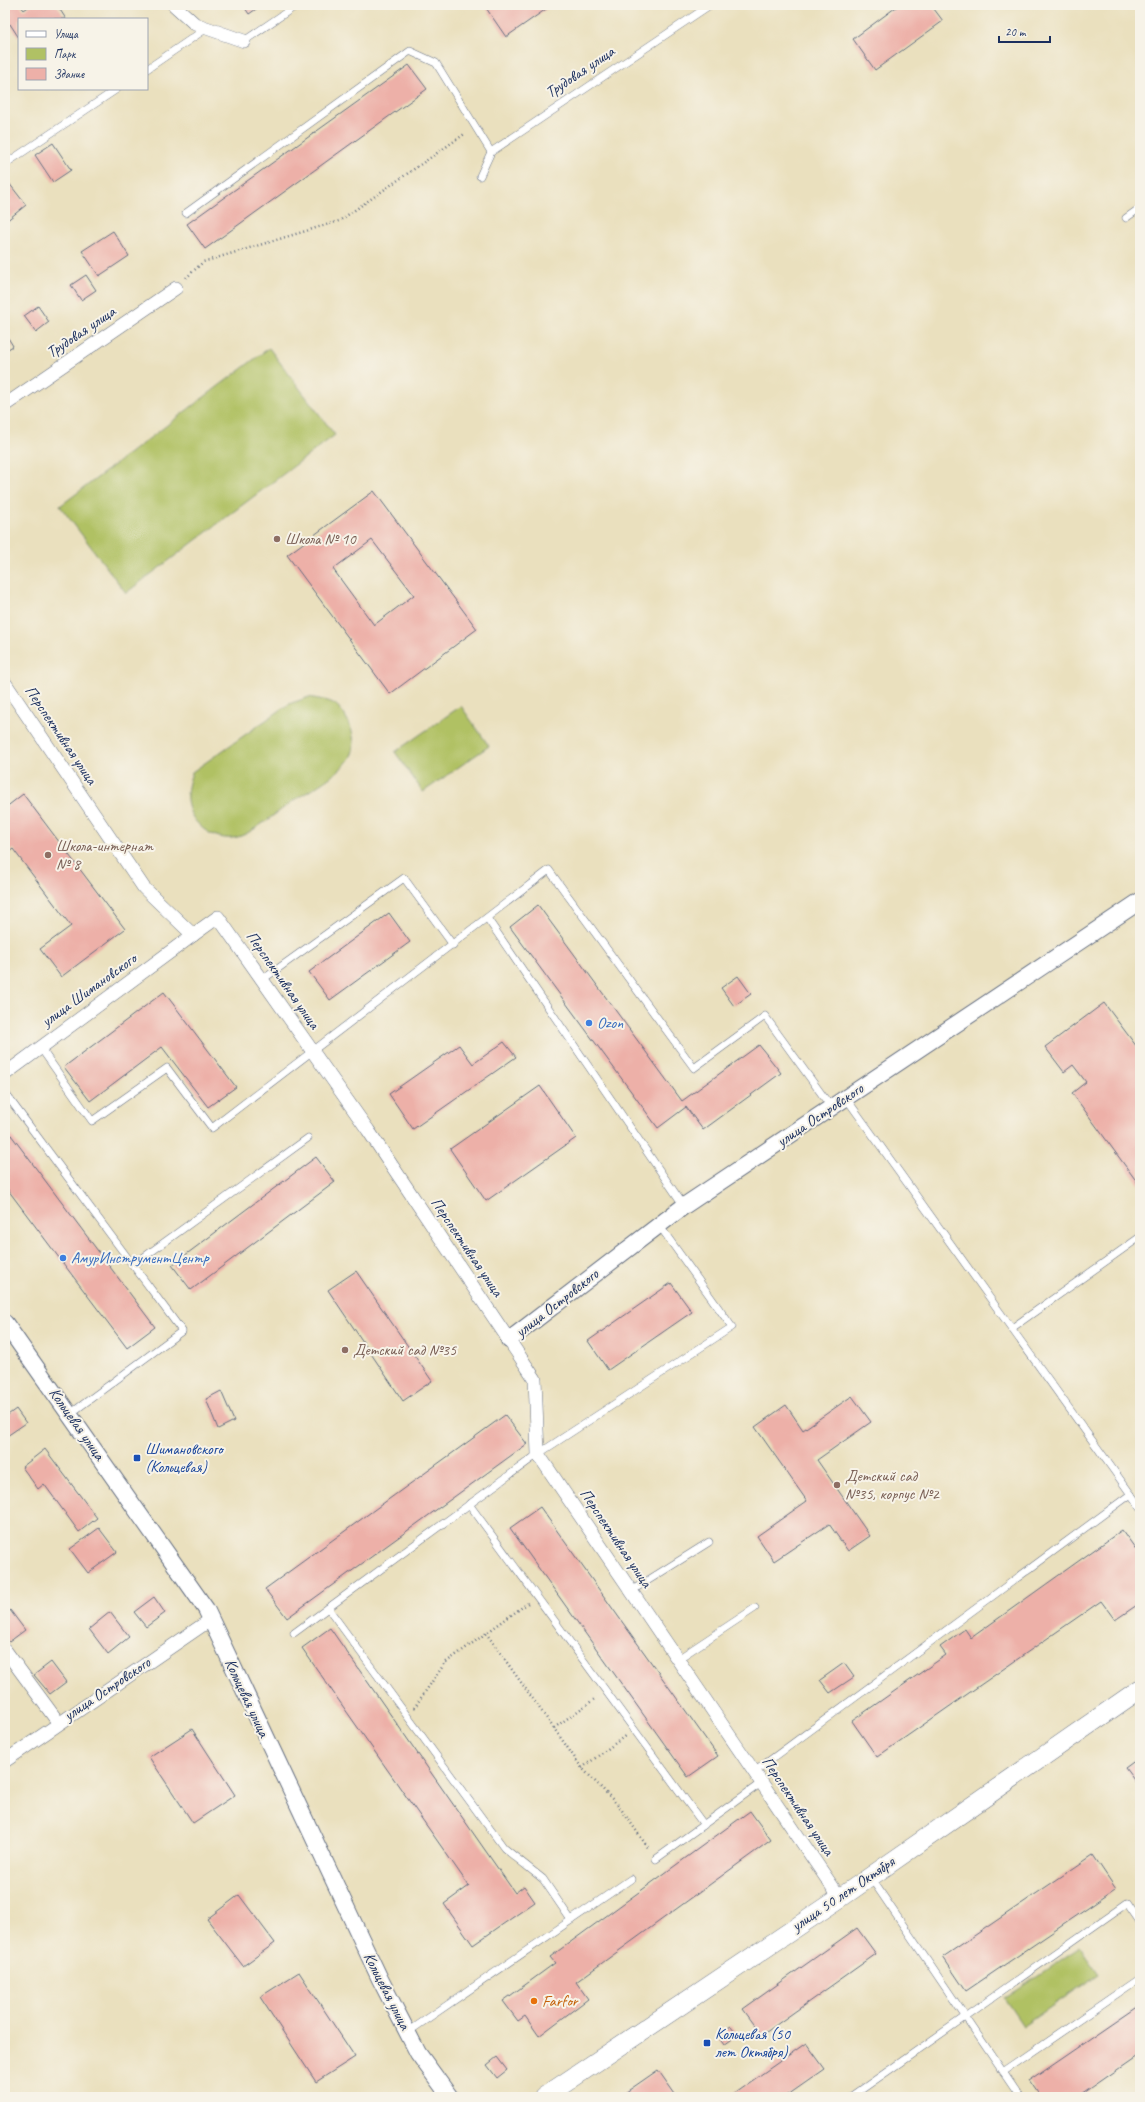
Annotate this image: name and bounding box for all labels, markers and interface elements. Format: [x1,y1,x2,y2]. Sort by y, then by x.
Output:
legend [18,18,148,90]
scale bar [999,18,1050,44]
text: 20 m [1005,24,1027,40]
text: Улица [54,26,79,42]
street label: Трудовая улица [542,41,619,102]
text: Парк [54,46,77,62]
text: Здание [54,66,85,82]
street label: Трудовая улица [43,301,120,362]
place label: Школа № 10 [285,529,357,549]
marker: Школа № 10 [272,534,282,544]
street label: Перспективная улица [20,682,102,790]
place label: Школа-интернат № 8 [56,836,154,874]
marker: Школа-интернат № 8 [43,850,53,860]
street label: Перспективная улица [242,927,325,1034]
street label: улица Шимановского [37,947,142,1032]
place label: Ozon [597,1013,624,1033]
marker: Ozon [584,1018,594,1028]
street label: улица Островского [772,1078,868,1152]
street label: Перспективная улица [426,1194,508,1302]
place label: АмурИнструментЦентр [71,1248,210,1268]
marker: АмурИнструментЦентр [58,1253,68,1263]
street label: улица Островского [511,1263,604,1342]
place label: Детский сад №35 [353,1340,457,1360]
marker: Детский сад №35 [340,1345,350,1355]
street label: Кольцевая улица [45,1384,110,1465]
place label: Шимановского (Кольцевая) [145,1439,225,1477]
marker: Шимановского (Кольцевая) [132,1453,142,1463]
place label: Детский сад №35, корпус №2 [845,1466,940,1504]
marker: Детский сад №35, корпус №2 [832,1480,842,1490]
street label: Перспективная улица [575,1485,657,1593]
street label: улица Островского [59,1652,155,1726]
street label: Кольцевая улица [220,1656,274,1741]
street label: Перспективная улица [757,1753,839,1861]
street label: улица 50 лет Октября [787,1851,900,1936]
street label: Кольцевая улица [359,1949,416,2034]
place label: Farfor [542,1991,579,2011]
marker: Farfor [529,1996,539,2006]
place label: Кольцевая (50 лет Октября) [715,2024,792,2062]
marker: Кольцевая (50 лет Октября) [702,2038,712,2048]

